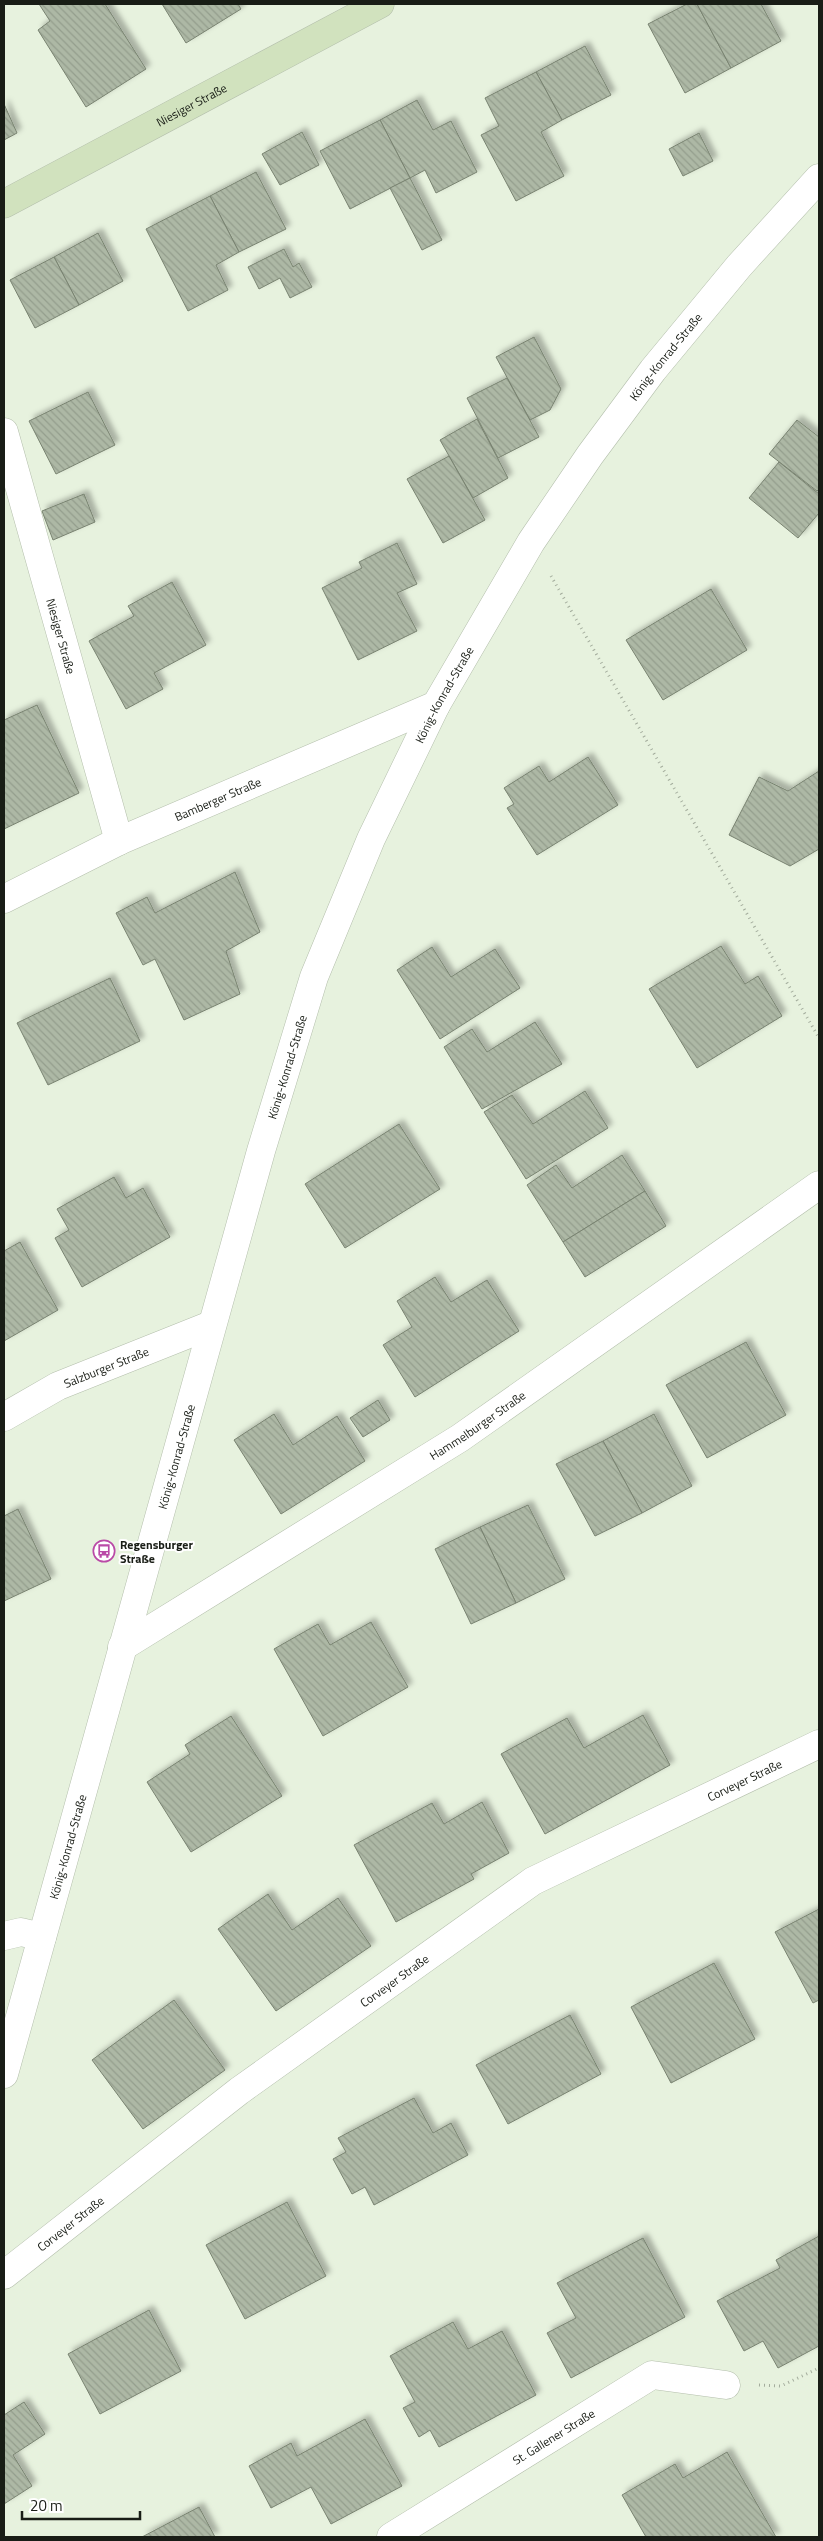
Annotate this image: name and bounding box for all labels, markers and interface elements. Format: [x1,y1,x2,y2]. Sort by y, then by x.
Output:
street label: Niesiger Straße [152,78,230,131]
street label: König-Konrad-Straße [624,308,706,404]
street label: Niesiger Straße [42,596,81,676]
street label: König-Konrad-Straße [409,643,478,746]
street label: Bamberger Straße [171,772,264,826]
street label: König-Konrad-Straße [262,1012,311,1121]
street label: Salzburger Straße [61,1341,152,1392]
street label: Hammelburger Straße [425,1385,529,1464]
street label: König-Konrad-Straße [152,1402,200,1511]
place label: Regensburger Straße [120,1535,193,1568]
bus stop icon: Regensburger Straße [92,1539,116,1563]
street label: Corveyer Straße [704,1754,785,1806]
street label: König-Konrad-Straße [44,1792,91,1901]
street label: Corveyer Straße [356,1949,432,2011]
street label: Corveyer Straße [32,2191,108,2256]
street label: St. Gallener Straße [508,2403,598,2469]
scale bar [22,2488,140,2520]
text: 20 m [30,2494,63,2517]

